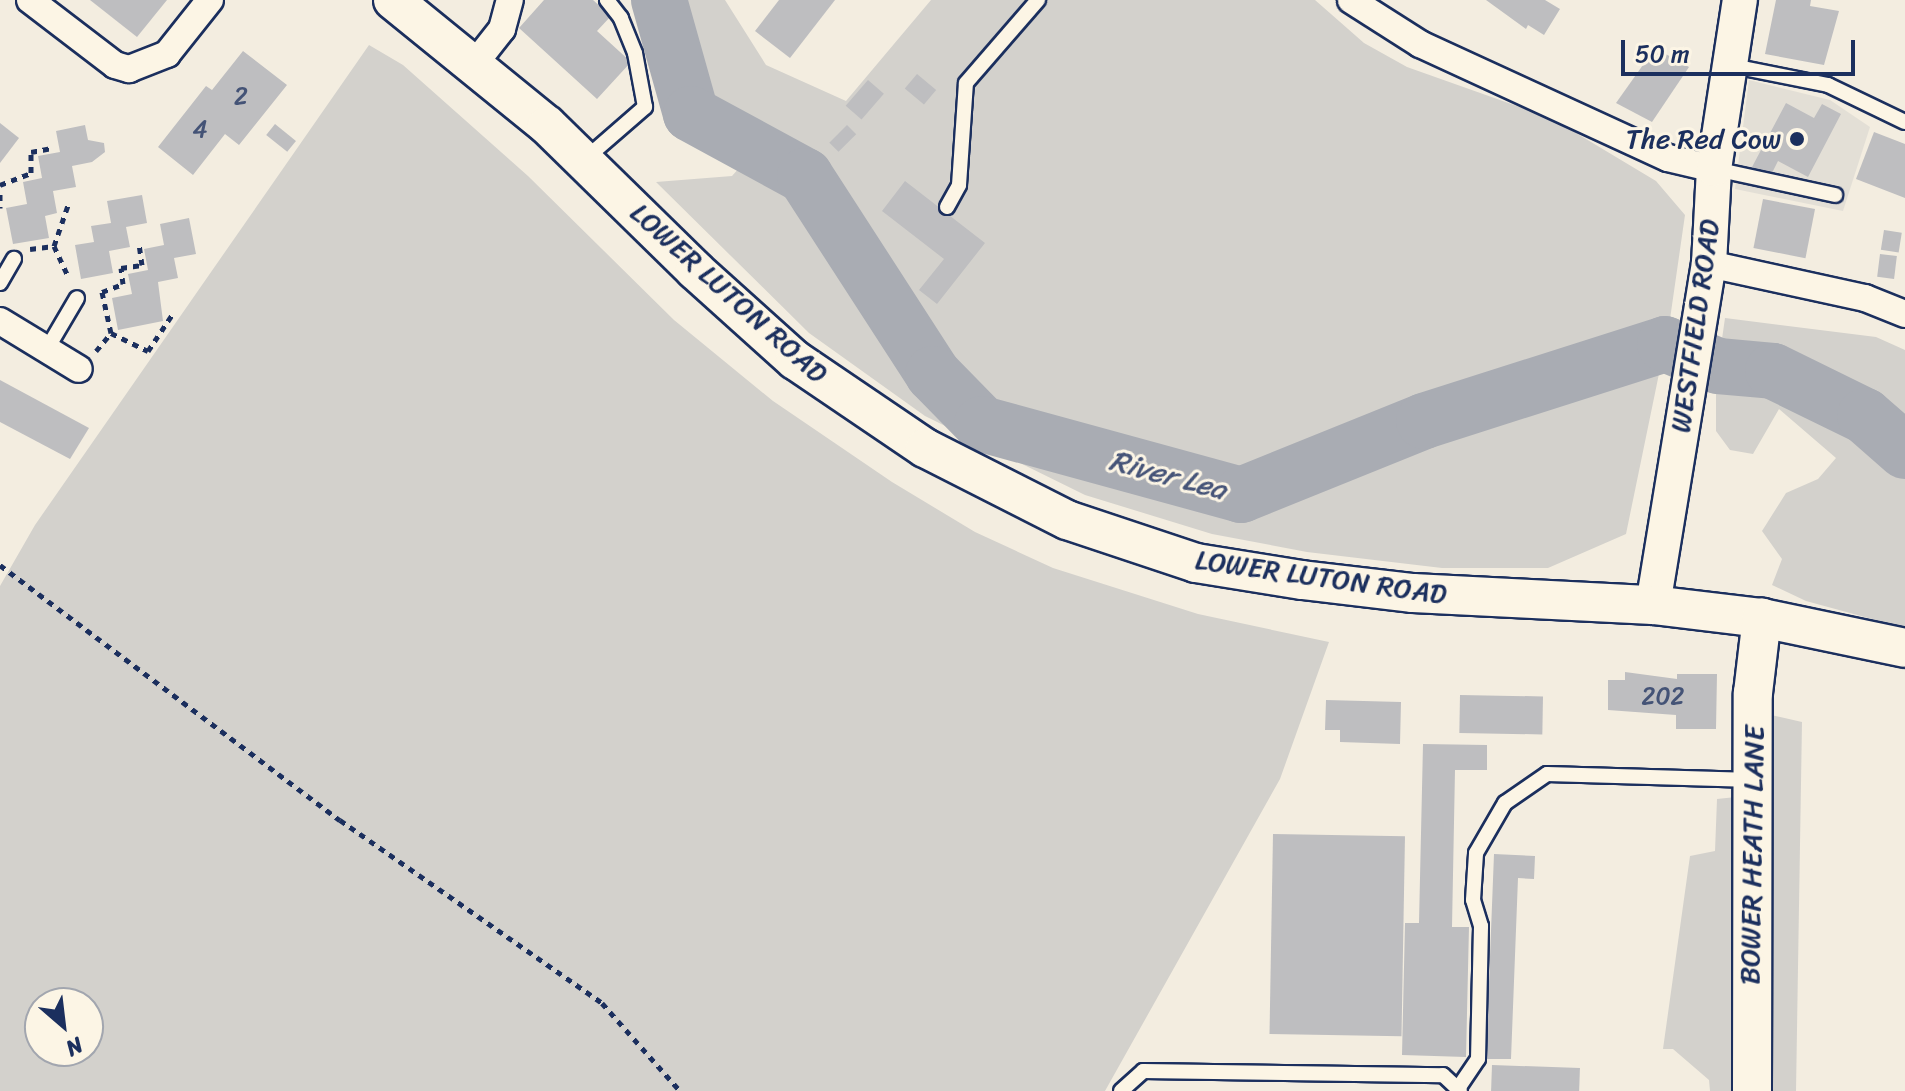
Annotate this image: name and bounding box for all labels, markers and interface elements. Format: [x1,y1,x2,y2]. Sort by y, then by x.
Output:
scale bar [1625,24,1859,74]
text: 50 m [1635,33,1690,75]
house number: 2 [234,83,248,111]
house number: 4 [193,116,207,144]
place label: The Red Cow [1625,122,1781,156]
marker: The Red Cow [1788,130,1806,148]
street label: LOWER LUTON ROAD [623,196,835,390]
street label: WESTFIELD ROAD [1663,217,1727,435]
water label: River Lea [1105,442,1231,508]
street label: LOWER LUTON ROAD [1193,543,1449,611]
house number: 202 [1642,683,1684,711]
street label: BOWER HEATH LANE [1733,725,1771,985]
north arrow [24,987,104,1067]
text: N [59,1026,90,1068]

